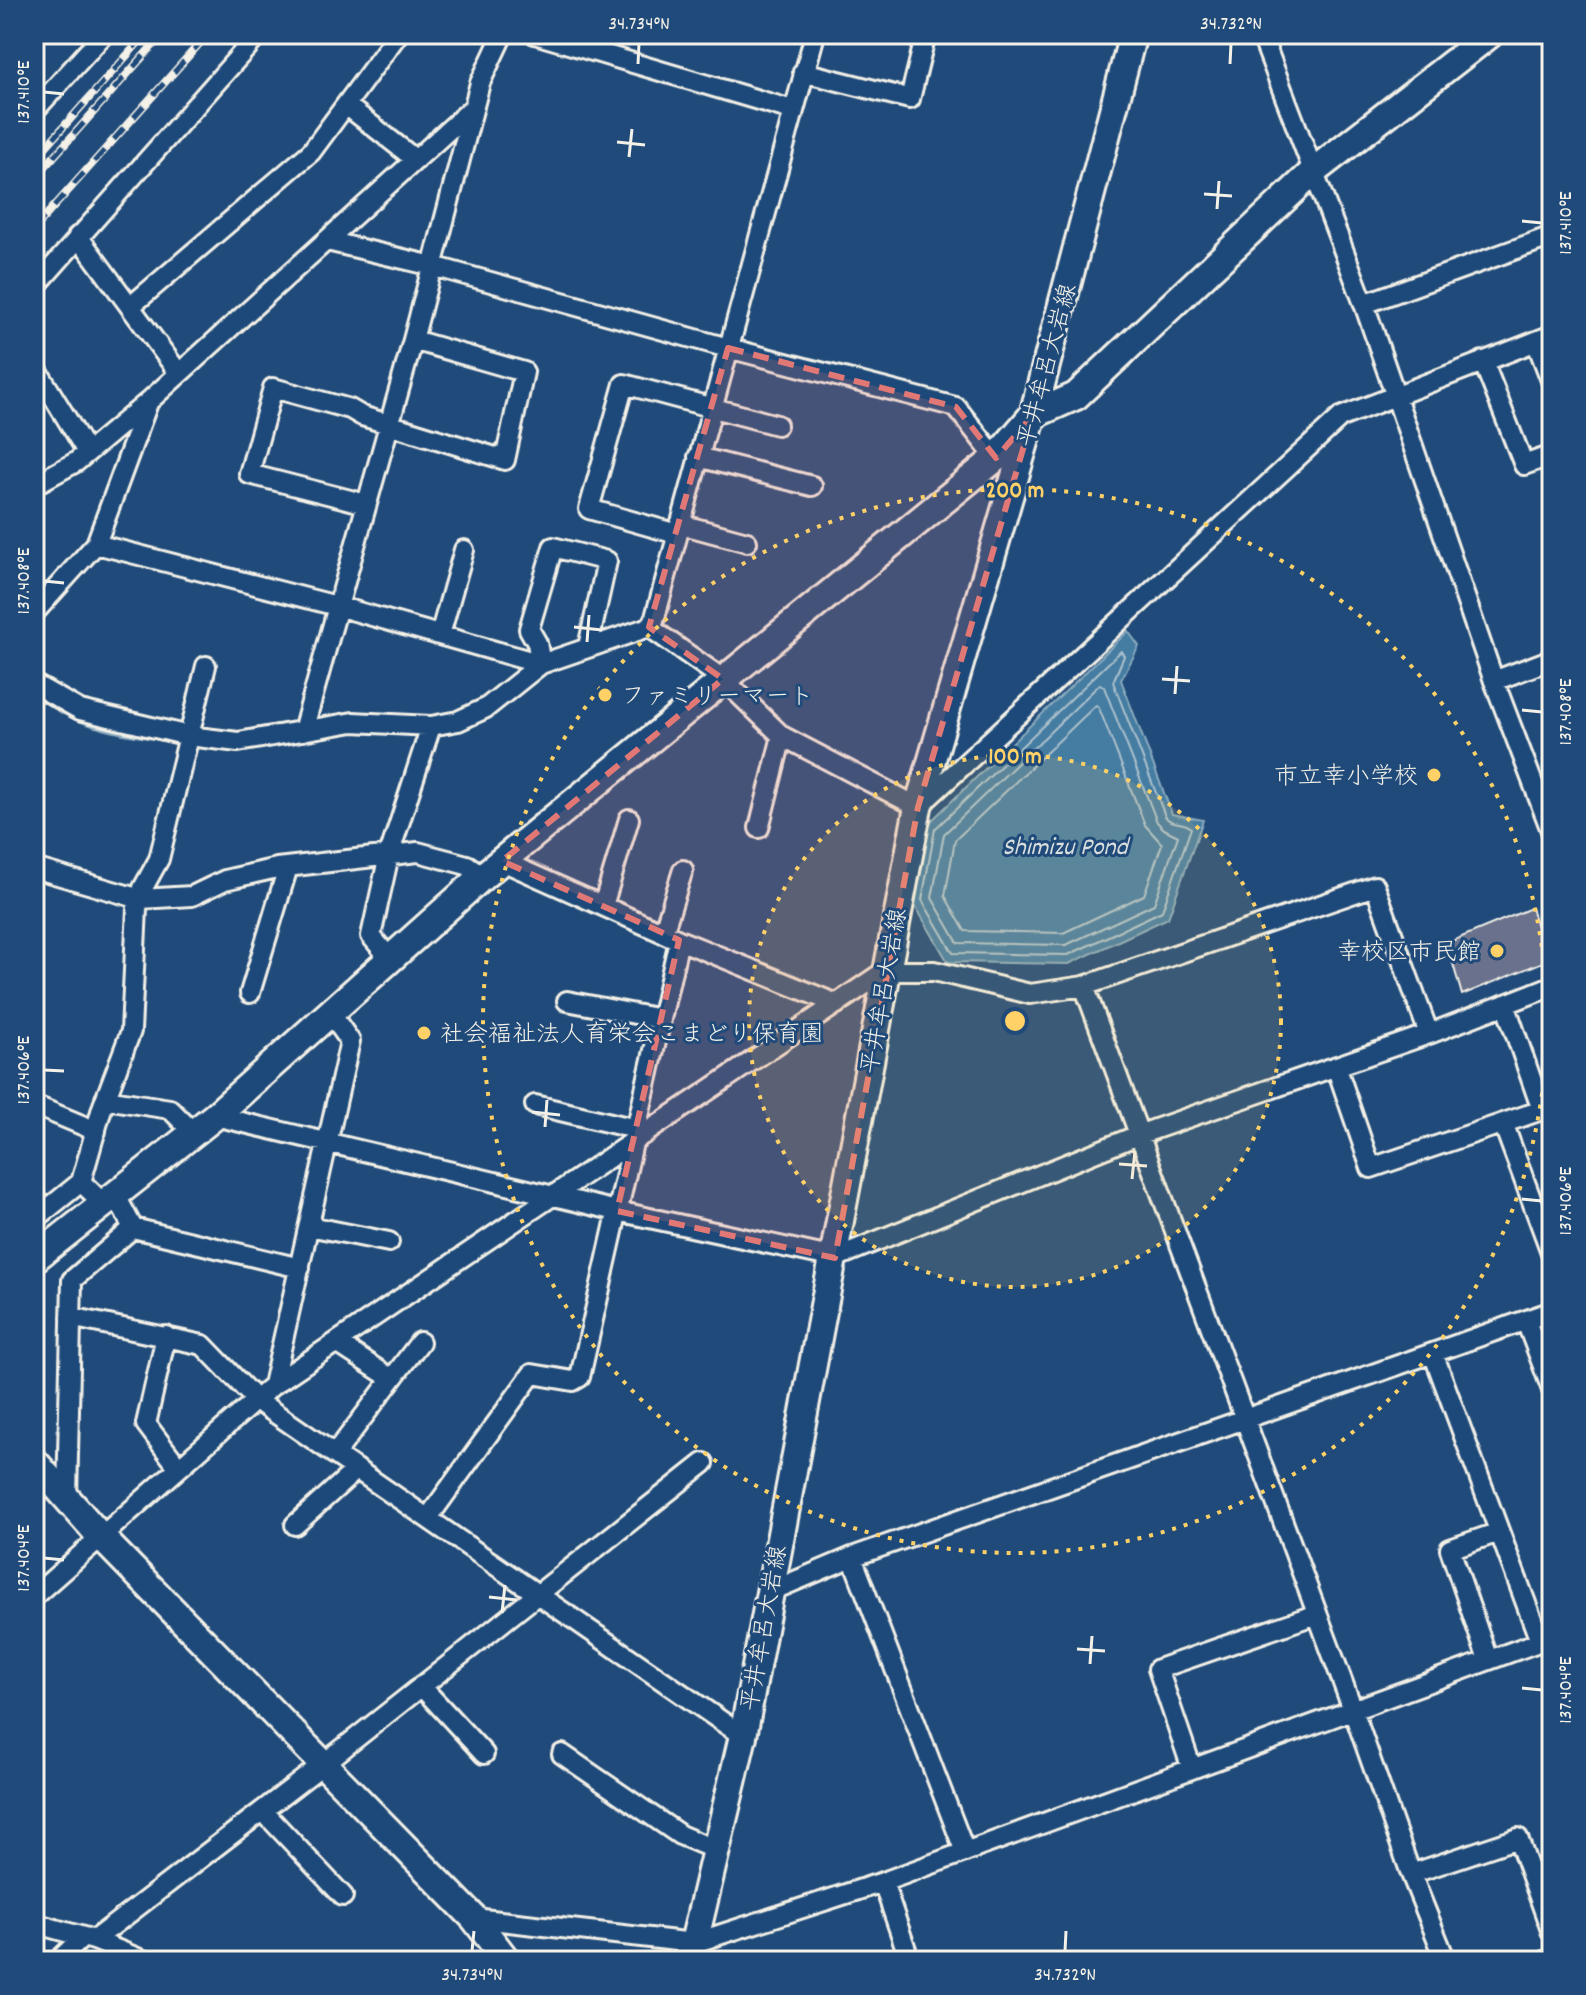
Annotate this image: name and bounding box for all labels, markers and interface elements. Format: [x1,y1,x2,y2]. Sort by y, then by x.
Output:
text: 34.734°N [608,11,670,39]
text: 34.732°N [1200,11,1262,39]
text: 137.410°E [11,60,39,124]
text: 137.410°E [1553,191,1581,255]
street label: 平井牟呂大岩線 [1011,280,1087,451]
text: 200 m [986,475,1044,509]
text: 137.408°E [11,548,39,614]
text: 137.408°E [1553,679,1581,745]
place label: ファミリーマート [621,681,813,715]
marker: ファミリーマート [596,686,614,704]
text: 100 m [988,741,1042,775]
place label: 市立幸小学校 [1274,761,1418,795]
marker: 市立幸小学校 [1425,766,1443,784]
water label: Shimizu Pond [1002,830,1130,867]
street label: 平井牟呂大岩線 [855,906,917,1077]
place label: 幸校区市民館 [1337,937,1481,971]
marker: 幸校区市民館 [1488,942,1506,960]
centre of rings [1001,1007,1029,1035]
place label: 社会福祉法人育栄会こまどり保育園 [440,1019,824,1053]
marker: 社会福祉法人育栄会こまどり保育園 [415,1024,433,1042]
text: 137.406°E [11,1036,39,1104]
text: 137.406°E [1553,1167,1581,1235]
text: 137.404°E [11,1524,39,1592]
street label: 平井牟呂大岩線 [735,1543,797,1714]
text: 137.404°E [1553,1656,1581,1724]
text: 34.734°N [441,1962,503,1990]
text: 34.732°N [1034,1962,1096,1990]

